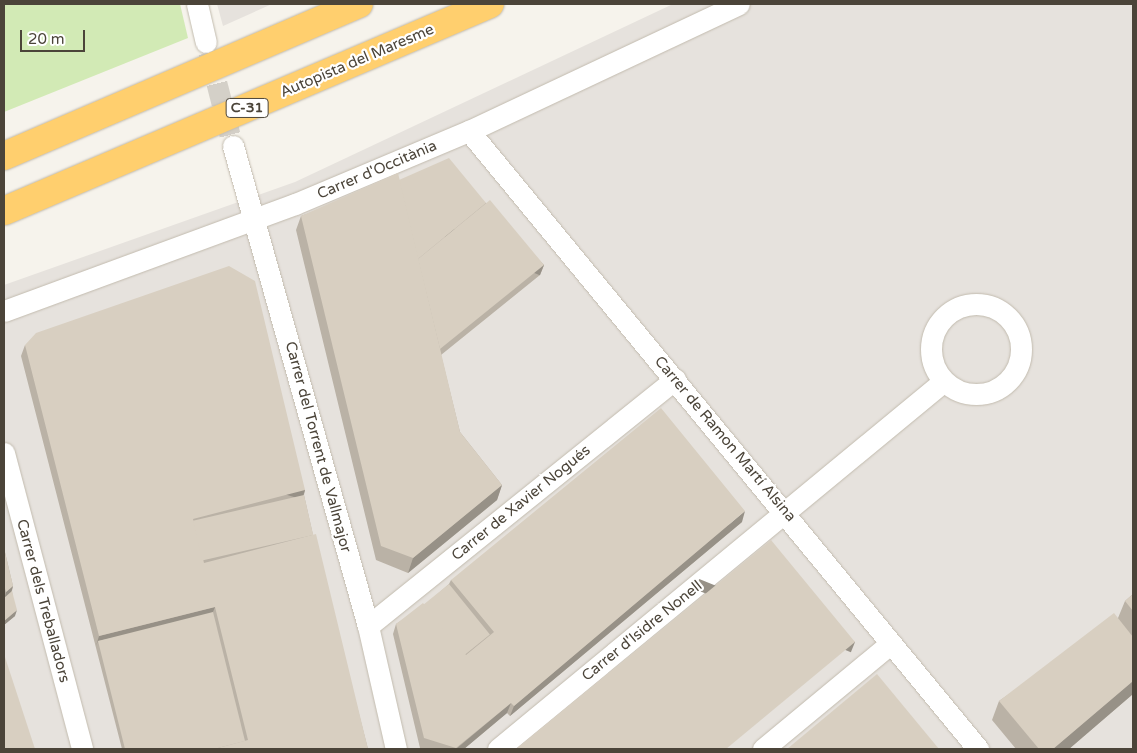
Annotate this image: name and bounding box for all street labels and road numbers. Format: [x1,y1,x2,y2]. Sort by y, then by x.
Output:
street label: Autopista del Maresme [277,20,437,102]
road number: C-31 [224,96,270,120]
street label: Carrer d'Occitània [315,137,439,203]
street label: Carrer del Torrent de Vallmajor [281,340,355,554]
street label: Carrer de Ramon Martí Alsina [650,353,800,525]
street label: Carrer de Xavier Nogués [448,441,594,565]
street label: Carrer dels Treballadors [12,517,74,685]
street label: Carrer d'Isidre Nonell [578,577,706,685]

